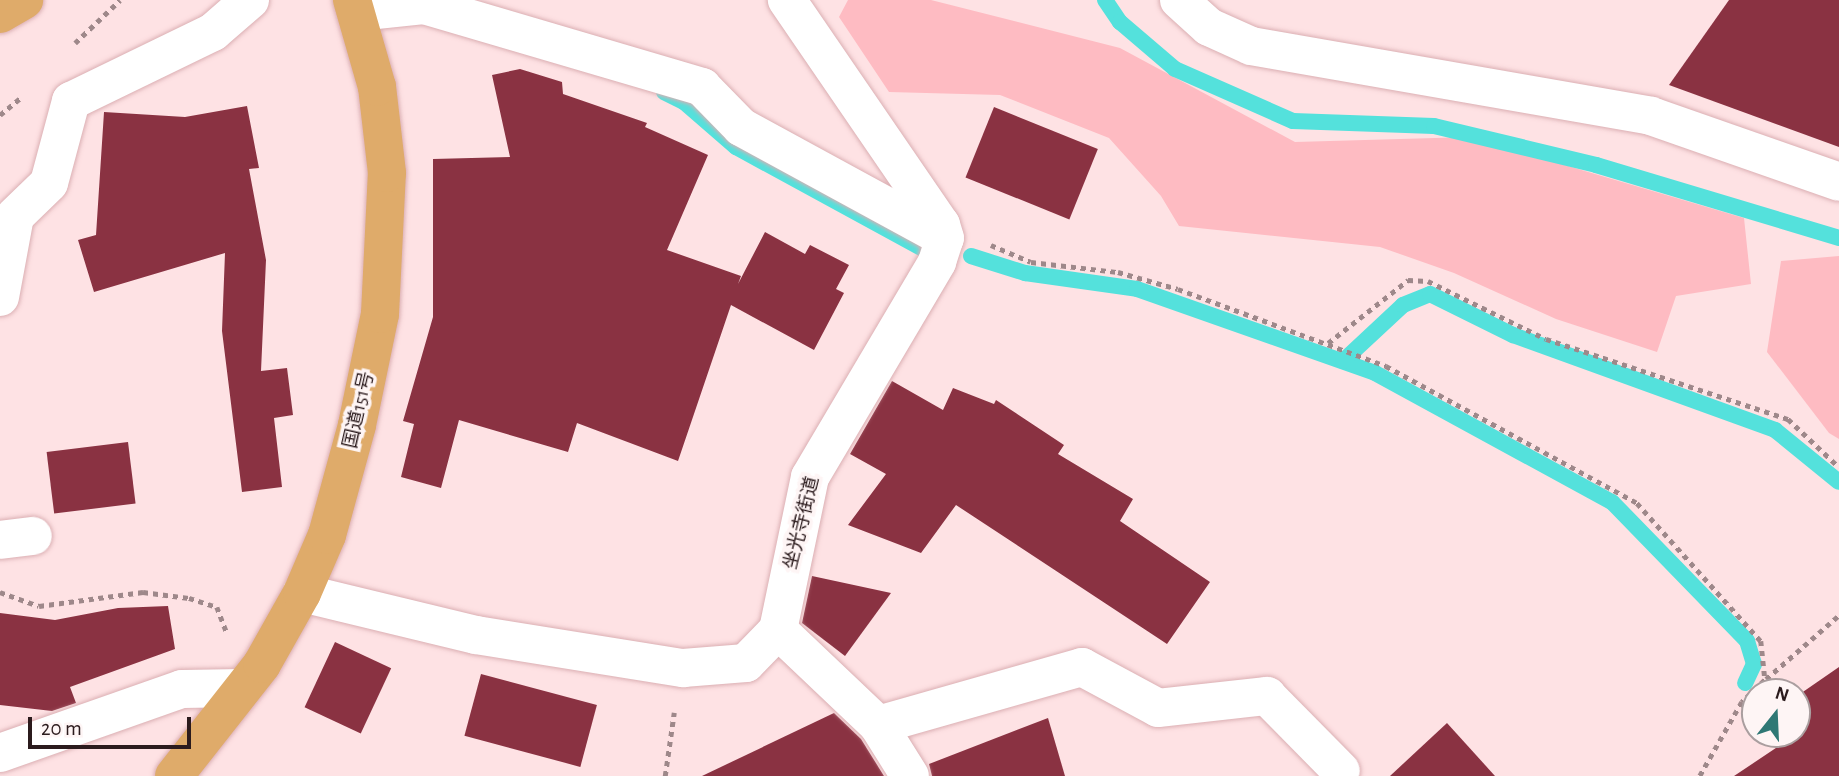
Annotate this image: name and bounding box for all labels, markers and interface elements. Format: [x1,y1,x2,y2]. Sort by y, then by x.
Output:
street label: 国道151号 [339,369,379,451]
street label: 坐光寺街道 [779,474,825,572]
north arrow [1741,678,1811,748]
text: N [1773,683,1791,706]
scale bar [32,702,194,746]
text: 20 m [41,718,82,739]

